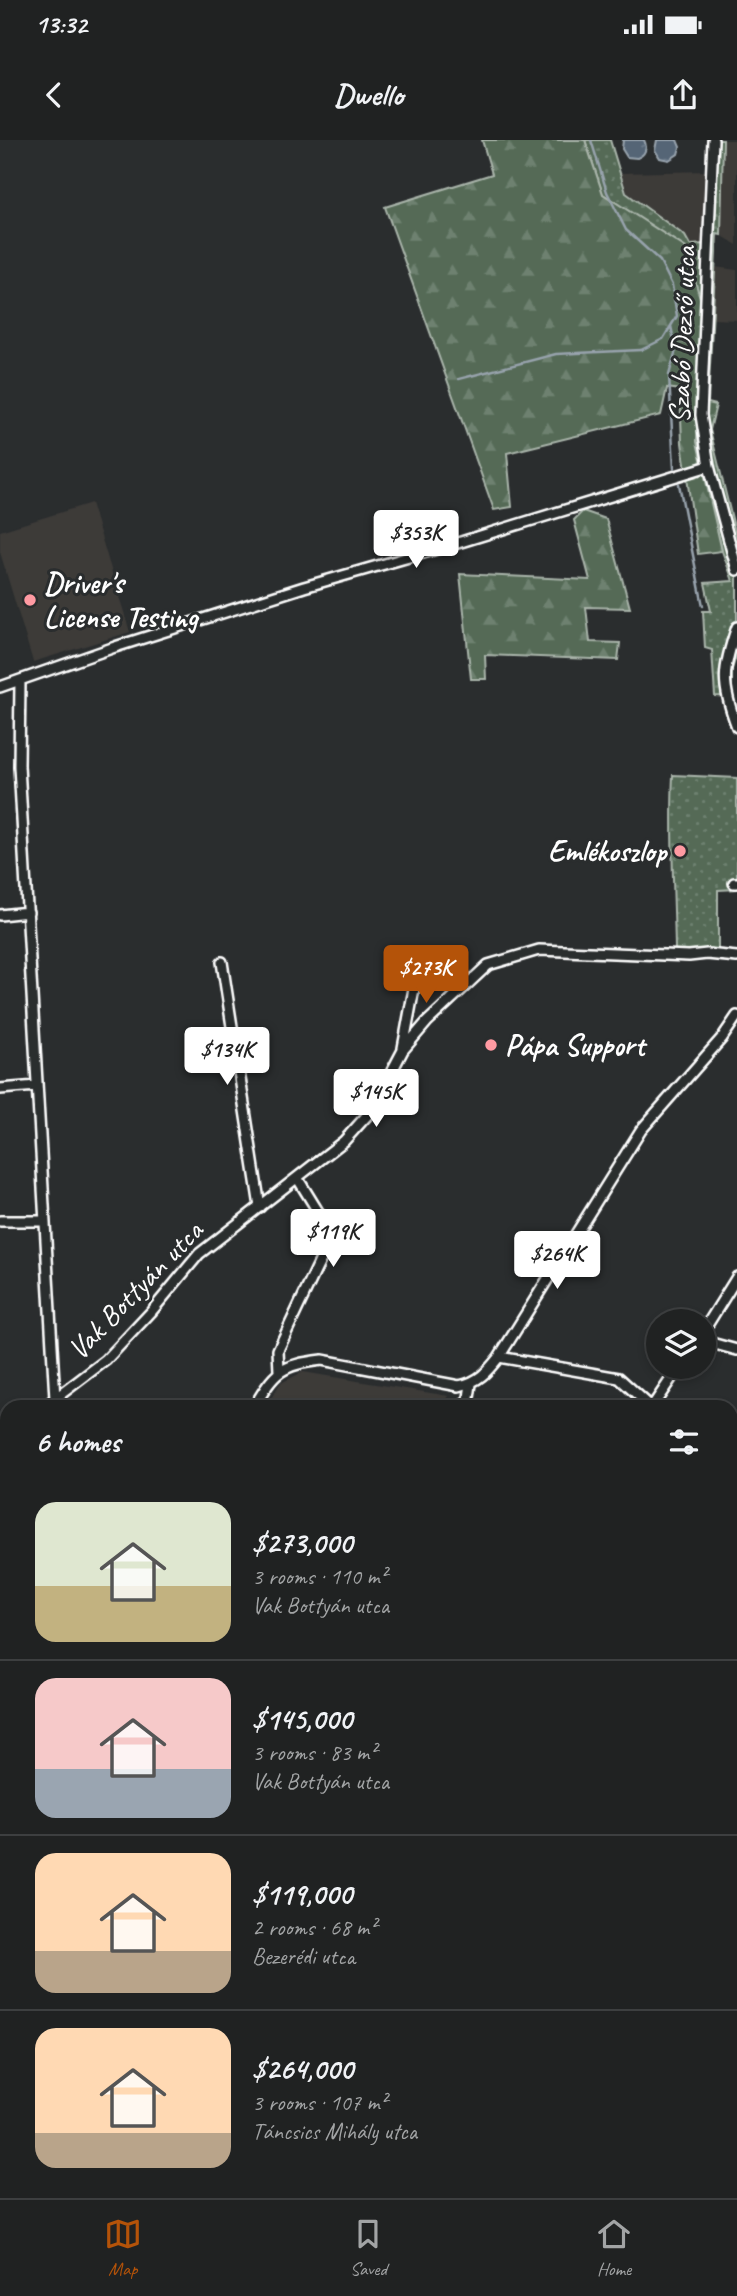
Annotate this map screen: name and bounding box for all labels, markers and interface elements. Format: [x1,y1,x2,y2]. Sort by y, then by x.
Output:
text: 13:32 [35,8,87,41]
text: Dwello [334,74,403,115]
icon: back [35,76,73,114]
icon: share [664,76,702,114]
street label: Szabó Dezső utca [660,244,704,424]
pin: $353K [367,510,465,570]
text: $353K [390,518,442,547]
place label: Driver's License Testing [44,564,200,636]
marker: Driver's License Testing [22,592,38,608]
place label: Emlékoszlop [548,832,669,870]
marker: Emlékoszlop [672,843,688,859]
pin: $273K [377,946,475,1005]
text: $273K [400,953,453,982]
place label: Pápa Support [505,1026,647,1064]
pin: $134K [178,1028,276,1087]
text: $134K [200,1035,254,1064]
marker: Pápa Support [483,1037,499,1053]
pin: $145K [327,1070,425,1129]
text: $145K [350,1077,402,1106]
pin: $119K [284,1210,382,1269]
street label: Vak Bottyán utca [59,1211,212,1367]
text: $119K [307,1217,359,1246]
pin: $264K [508,1232,606,1291]
text: $264K [530,1239,584,1268]
map controls [646,1309,716,1379]
button: layers [646,1309,716,1379]
text: 6 homes [35,1423,120,1461]
icon: filters [665,1423,703,1461]
text: $273,000 [252,1524,352,1562]
icon: home [91,1530,175,1614]
text: 3 rooms · 110 m² [252,1562,387,1591]
text: Vak Bottyán utca [252,1591,389,1620]
text: $145,000 [252,1700,352,1738]
icon: home [91,1706,175,1790]
text: 3 rooms · 83 m² [252,1738,376,1767]
text: Vak Bottyán utca [252,1767,389,1796]
text: $119,000 [252,1875,352,1913]
icon: home [91,1881,175,1965]
text: 2 rooms · 68 m² [252,1913,376,1942]
text: Bezerédi utca [252,1942,355,1971]
text: $264,000 [252,2050,353,2088]
icon: home [91,2056,175,2140]
text: 3 rooms · 107 m² [252,2088,387,2117]
text: Táncsics Mihály utca [252,2117,417,2146]
tab: Map [104,2215,142,2281]
tab: Saved [349,2215,387,2281]
tab: Home [595,2215,633,2281]

